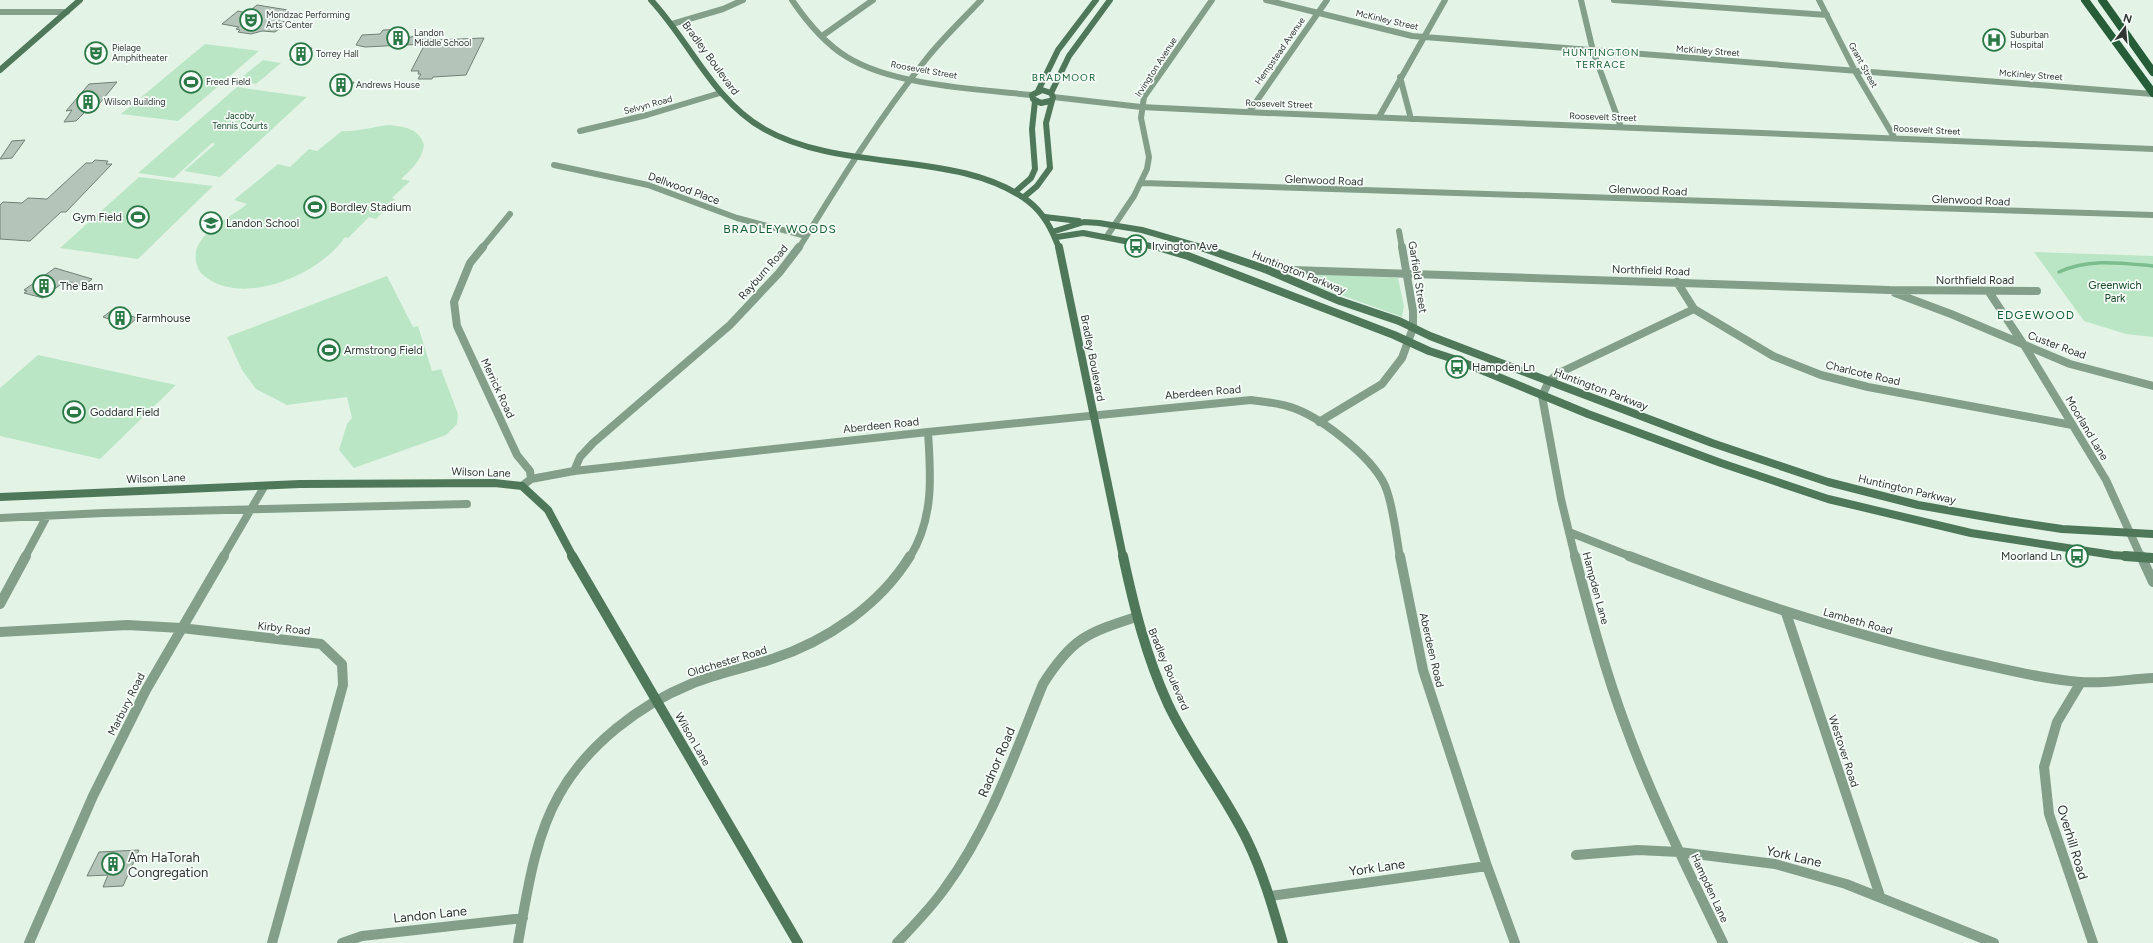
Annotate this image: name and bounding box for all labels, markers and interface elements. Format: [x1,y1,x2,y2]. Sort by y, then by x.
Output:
theatre icon: Mondzac Performing Arts Center [238,7,264,33]
street label: McKinley Street [1355,7,1420,32]
north arrow [2105,8,2145,48]
place label: Mondzac Performing Arts Center [266,9,350,30]
text: N [2122,11,2134,26]
street label: Hempstead Avenue [1252,15,1307,86]
street label: Bradley Boulevard [679,19,742,98]
building icon: Landon Middle School [385,25,411,51]
place label: Landon Middle School [414,27,471,48]
hospital icon: Suburban Hospital [1981,27,2007,53]
place label: Suburban Hospital [2010,29,2049,50]
street label: Irvington Avenue [1132,35,1179,99]
theatre icon: Pielage Amphitheater [83,40,109,66]
street label: Grant Street [1846,40,1881,90]
building icon: Torrey Hall [288,41,314,67]
place label: Pielage Amphitheater [112,42,167,63]
street label: McKinley Street [1676,43,1741,58]
district label: HUNTINGTON TERRACE [1563,46,1639,71]
place label: Torrey Hall [316,48,359,59]
street label: Roosevelt Street [890,58,959,81]
street label: McKinley Street [1999,67,2064,82]
sports icon: Freed Field [178,69,204,95]
district label: BRADMOOR [1032,71,1096,84]
building icon: Andrews House [328,72,354,98]
place label: Freed Field [206,76,250,87]
place label: Andrews House [356,79,420,90]
building icon: Wilson Building [75,89,101,115]
street label: Selvyn Road [622,93,673,116]
place label: Wilson Building [104,96,166,107]
street label: Roosevelt Street [1245,97,1313,110]
park label: Jacoby Tennis Courts [212,110,268,131]
street label: Roosevelt Street [1569,110,1637,123]
street label: Roosevelt Street [1893,122,1962,137]
street label: Dellwood Place [646,170,721,207]
street label: Glenwood Road [1284,173,1363,188]
street label: Glenwood Road [1608,183,1687,198]
street label: Glenwood Road [1931,193,2010,208]
sports icon: Bordley Stadium [302,194,328,220]
place label: Bordley Stadium [330,201,411,214]
sports icon: Gym Field [125,204,151,230]
school or university icon: Landon School [198,210,224,236]
place label: Gym Field [72,211,122,224]
place label: Landon School [226,217,299,230]
district label: BRADLEY WOODS [723,222,837,236]
bus stop icon: Irvington Ave [1123,233,1149,259]
place label: Irvington Ave [1152,240,1218,253]
street label: Garfield Street [1405,240,1430,314]
street label: Rayburn Road [736,242,791,303]
street label: Huntington Parkway [1250,248,1348,297]
street label: Northfield Road [1612,263,1690,278]
building icon: The Barn [31,273,57,299]
street label: Northfield Road [1936,274,2014,287]
park label: Greenwich Park [2088,279,2142,305]
place label: The Barn [60,280,103,293]
building icon: Farmhouse [107,305,133,331]
district label: EDGEWOOD [1997,308,2075,322]
place label: Farmhouse [136,312,190,325]
street label: Bradley Boulevard [1078,314,1107,403]
street label: Custer Road [2026,329,2088,362]
sports icon: Armstrong Field [316,337,342,363]
place label: Armstrong Field [344,344,423,357]
bus stop icon: Hampden Ln [1444,354,1470,380]
street label: Merrick Road [478,356,517,420]
street label: Charlcote Road [1824,359,1902,388]
place label: Hampden Ln [1472,361,1535,374]
street label: Huntington Parkway [1552,365,1650,414]
street label: Aberdeen Road [1164,383,1242,402]
street label: Moorland Lane [2062,394,2111,463]
sports icon: Goddard Field [61,399,87,425]
place label: Goddard Field [90,406,160,419]
street label: Aberdeen Road [842,415,920,436]
street label: Wilson Lane [451,465,511,480]
street label: Wilson Lane [126,471,186,486]
street label: Huntington Parkway [1857,472,1957,507]
bus stop icon: Moorland Ln [2064,543,2090,569]
street label: Hampden Lane [1580,550,1611,626]
place label: Moorland Ln [2001,550,2062,563]
street label: Lambeth Road [1822,605,1894,638]
street label: Aberdeen Road [1417,611,1446,689]
street label: Kirby Road [257,619,311,638]
street label: Bradley Boulevard [1145,626,1192,712]
street label: Oldchester Road [686,643,769,680]
street label: Marbury Road [105,671,148,738]
street label: Wilson Lane [672,710,713,768]
street label: Westover Road [1826,713,1861,789]
street label: Radnor Road [975,725,1018,800]
street label: Overhill Road [2054,803,2091,881]
street label: York Lane [1765,843,1823,870]
place label: Am HaTorah Congregation [128,850,208,880]
building icon: Am HaTorah Congregation [100,851,126,877]
street label: Hampden Lane [1688,852,1731,925]
street label: York Lane [1348,856,1406,879]
street label: Landon Lane [392,903,468,926]

